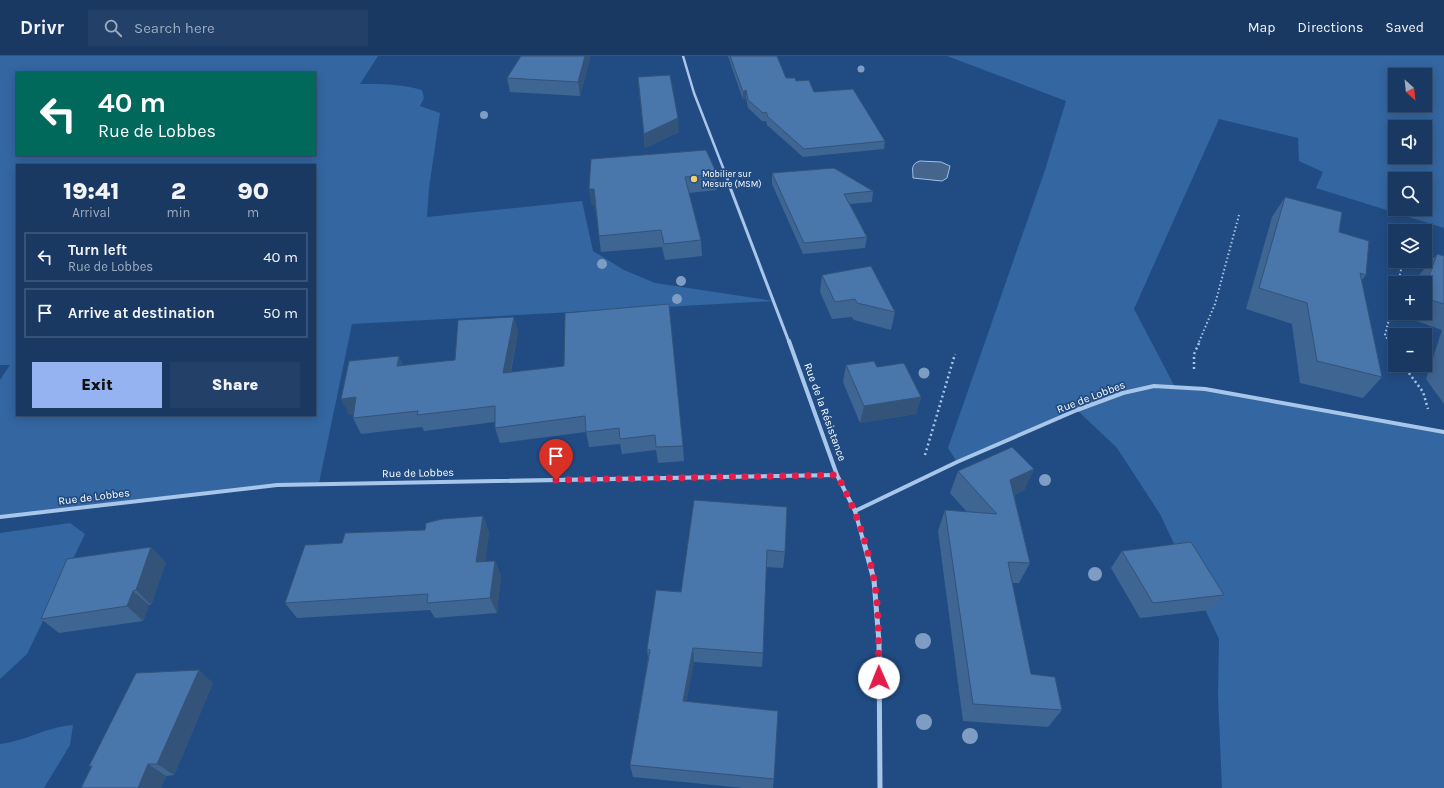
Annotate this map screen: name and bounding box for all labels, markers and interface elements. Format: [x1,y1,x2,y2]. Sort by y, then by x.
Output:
search box [88,10,368,46]
text: Drivr [20,17,64,39]
icon: search [102,17,124,39]
text: Search here [134,19,215,37]
text: Map [1248,19,1276,36]
text: Directions [1298,19,1363,36]
text: Saved [1385,19,1424,36]
north arrow [1388,68,1432,112]
map controls [1388,68,1432,372]
text: 40 m [98,86,166,119]
icon: left [32,88,84,140]
text: Rue de Lobbes [98,120,216,142]
button: sound [1388,120,1432,164]
place label: Mobilier sur Mesure (MSM) [702,169,762,189]
button: search [1388,172,1432,216]
marker: Mobilier sur Mesure (MSM) [689,174,699,184]
text: 19:41 [63,177,120,205]
text: 2 [171,177,186,205]
text: 90 [237,177,269,205]
text: Arrival [72,205,110,220]
text: min [167,205,190,220]
text: m [247,205,259,220]
button: layers [1388,224,1432,268]
text: Turn left [68,241,127,259]
icon: left [34,246,56,268]
text: 40 m [263,248,298,266]
text: Rue de Lobbes [68,259,153,274]
button: + [1388,276,1432,320]
icon: arrive [34,302,56,324]
text: Arrive at destination [68,304,215,322]
text: 50 m [263,304,298,322]
button: − [1388,328,1432,372]
street label: Rue de la Résistance [801,361,849,463]
button: Exit [32,362,162,408]
button: Share [170,362,300,408]
street label: Rue de Lobbes [1055,378,1127,416]
pin [539,439,573,480]
icon: arrive [545,445,567,467]
street label: Rue de Lobbes [382,466,454,480]
street label: Rue de Lobbes [57,486,131,508]
position arrow [858,657,900,699]

